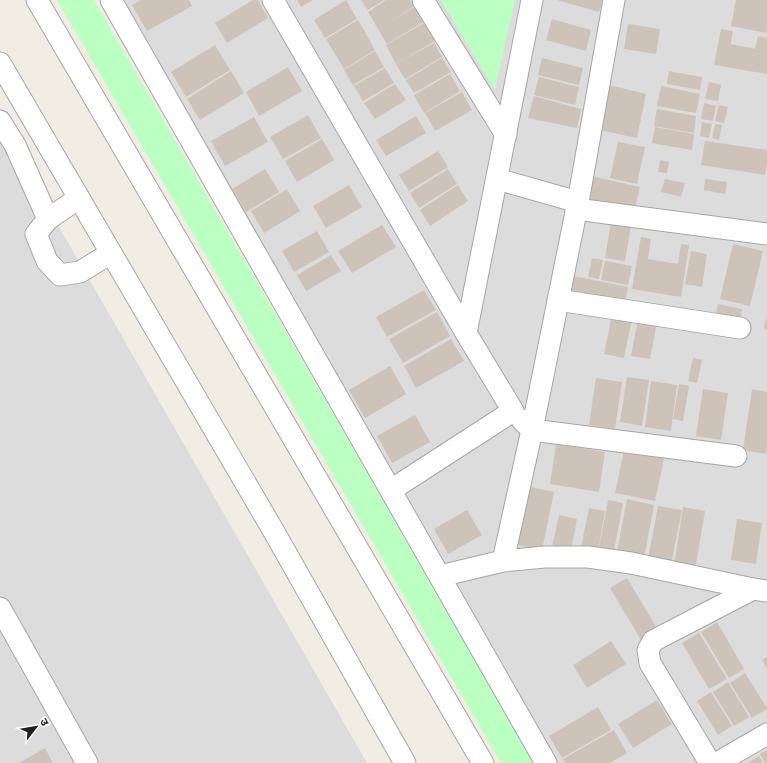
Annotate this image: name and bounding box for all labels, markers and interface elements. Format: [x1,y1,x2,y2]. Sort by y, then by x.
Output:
north arrow [16,707,56,747]
text: उ [37,715,53,729]

